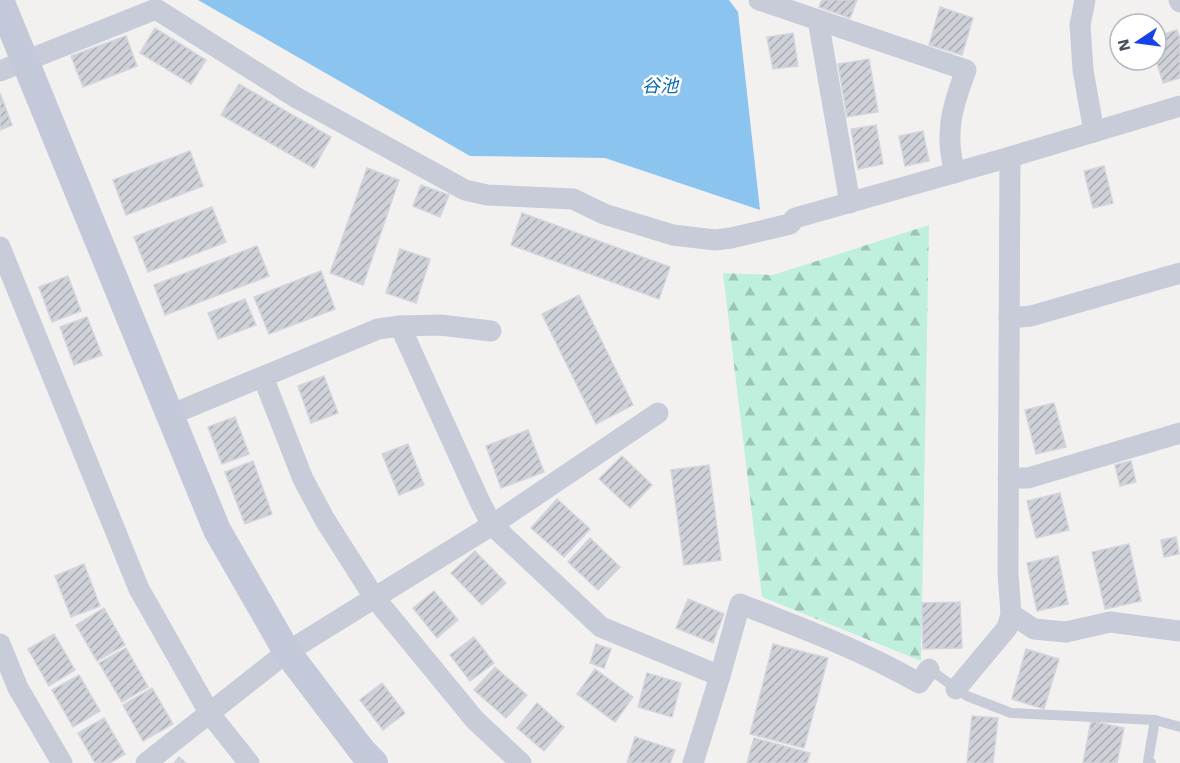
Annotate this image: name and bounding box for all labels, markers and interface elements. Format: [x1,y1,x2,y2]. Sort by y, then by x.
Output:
north arrow [1108,12,1168,72]
text: N [1113,37,1134,53]
water label: 谷池 [642,75,680,96]

